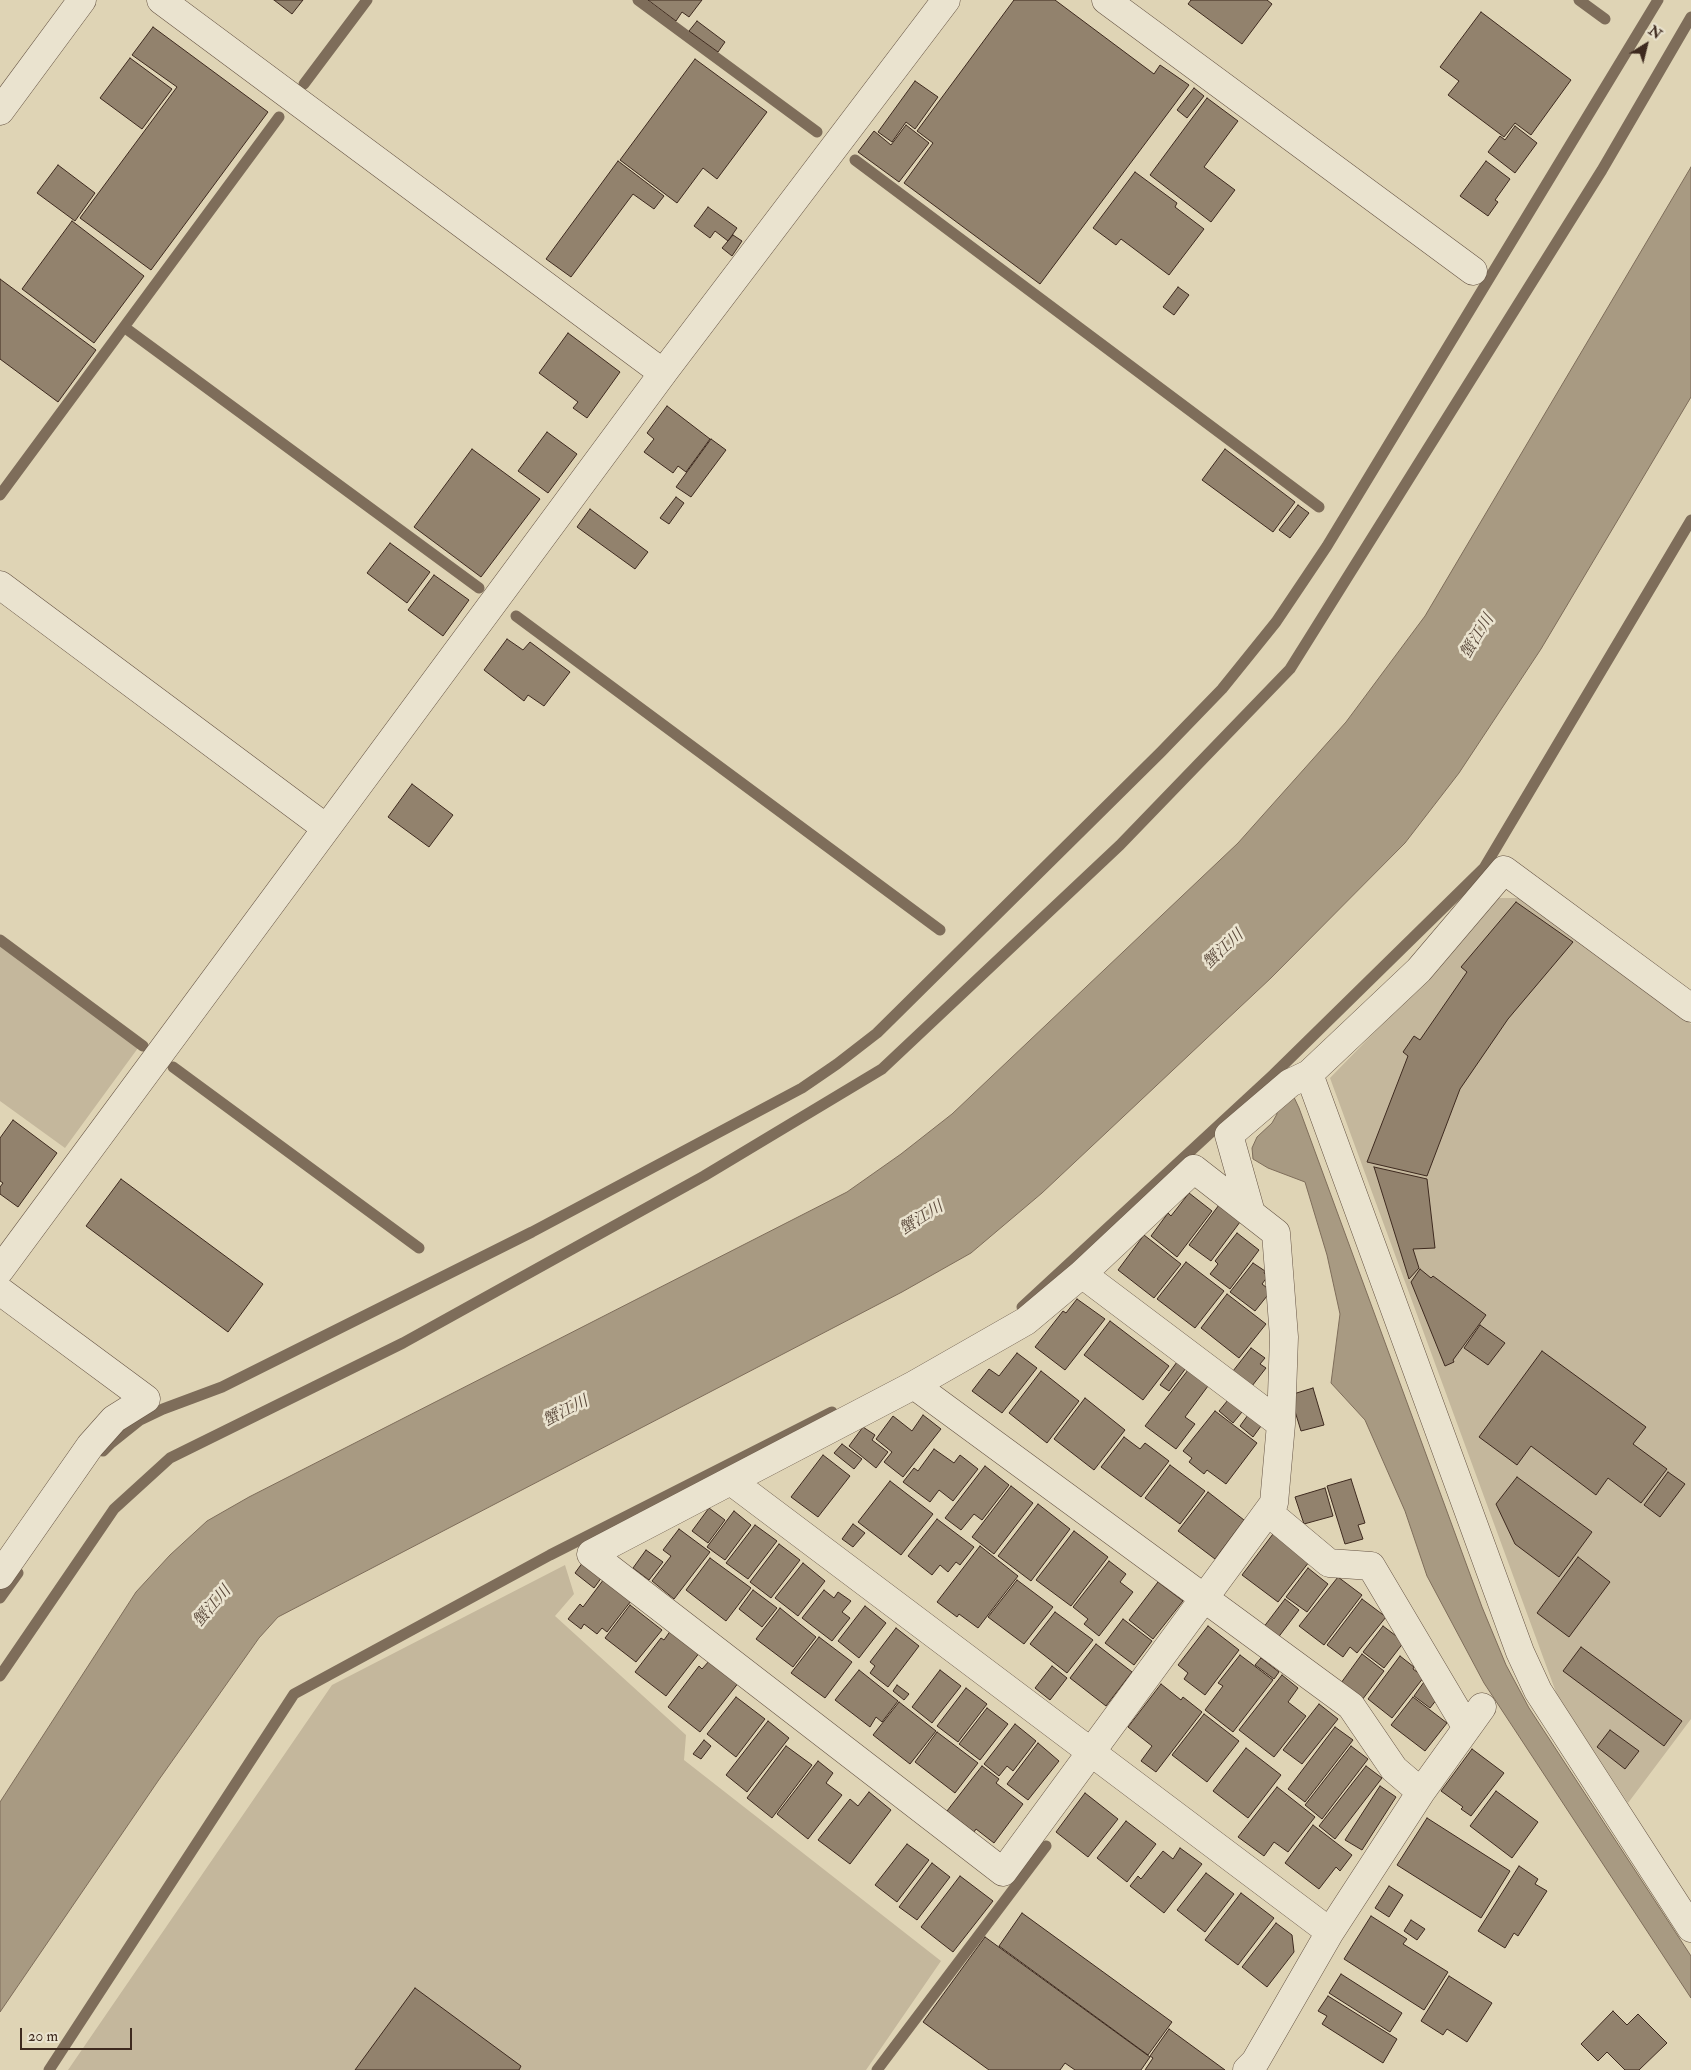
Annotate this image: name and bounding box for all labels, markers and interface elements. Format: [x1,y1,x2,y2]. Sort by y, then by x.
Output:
north arrow [1621,20,1671,70]
text: N [1645,22,1665,43]
water label: 蟹江川 [1457,612,1499,662]
water label: 蟹江川 [1200,927,1248,973]
water label: 蟹江川 [897,1198,947,1240]
water label: 蟹江川 [540,1393,592,1431]
water label: 蟹江川 [190,1583,236,1631]
scale bar [22,2018,135,2050]
text: 20 m [28,2027,58,2046]

